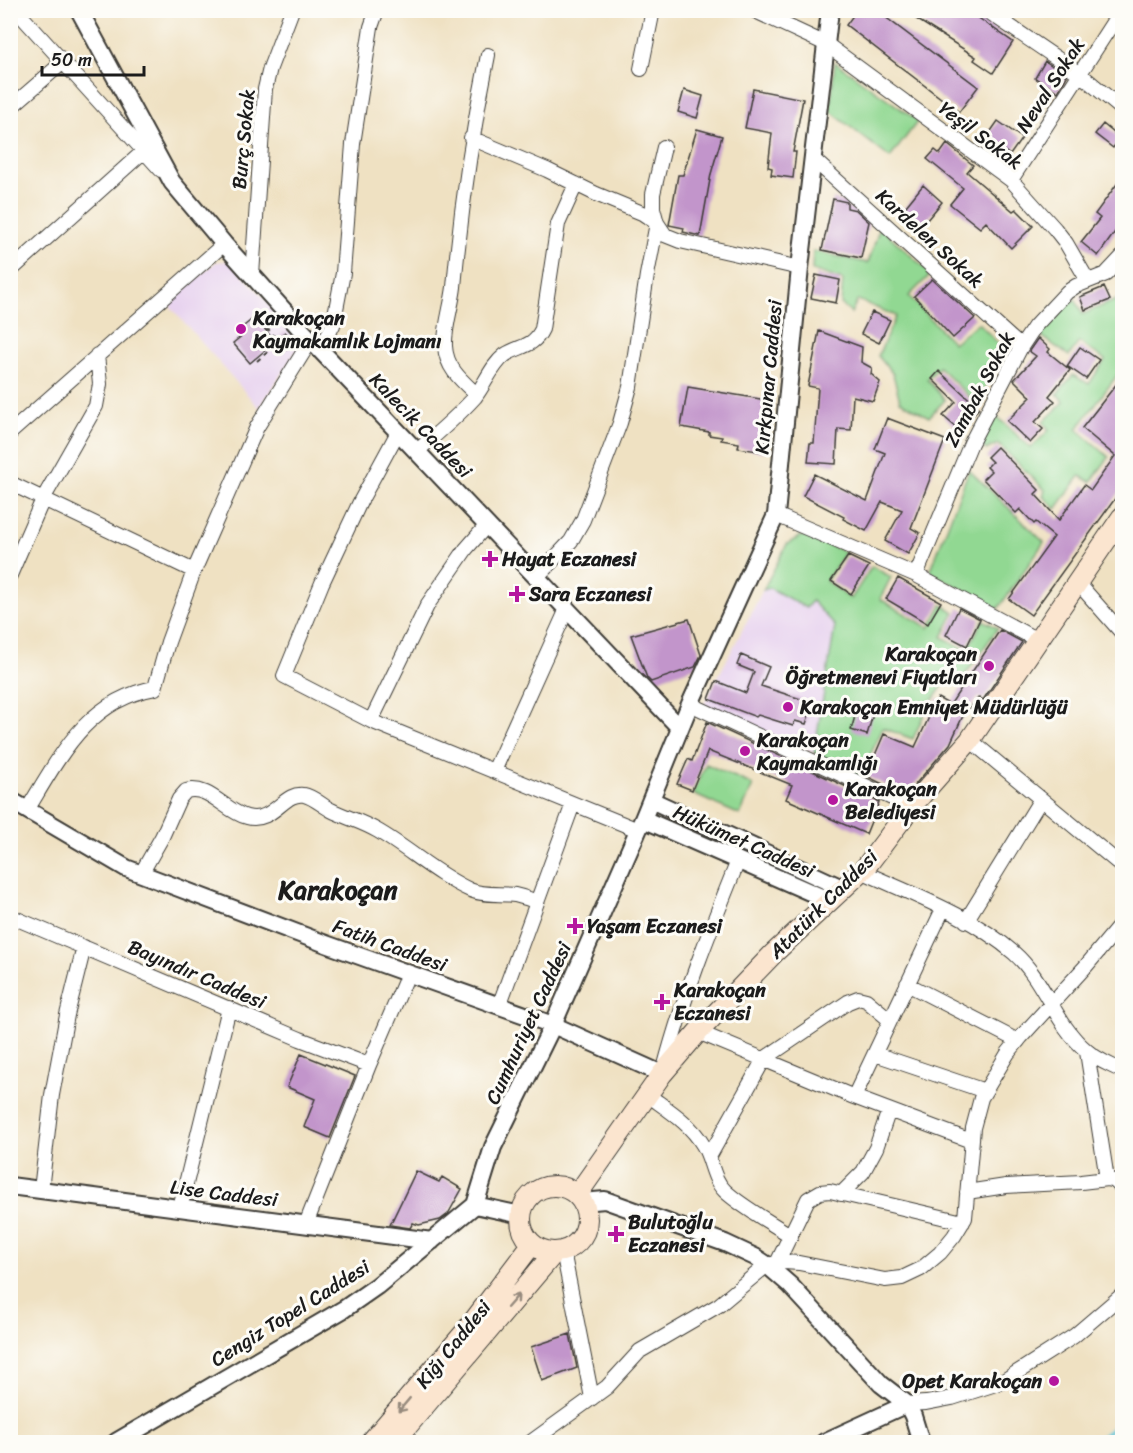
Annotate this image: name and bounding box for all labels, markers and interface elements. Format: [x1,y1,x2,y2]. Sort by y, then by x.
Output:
street label: Neval Sokak [1006,30,1095,140]
scale bar [42,39,144,77]
text: 50 m [51,44,92,76]
street label: Burç Sokak [222,87,265,191]
street label: Yeşil Sokak [931,92,1031,179]
street label: Kardelen Sokak [867,180,992,297]
street label: Kırkpınar Caddesi [744,297,793,456]
place label: Karakoçan Kaymakamlık Lojmanı [252,301,442,359]
marker: Karakoçan Kaymakamlık Lojmanı [234,322,248,336]
street label: Zambak Sokak [934,325,1025,453]
street label: Kalecik Caddesi [360,364,481,487]
place label: Hayat Eczanesi [501,542,637,577]
marker: Hayat Eczanesi [483,552,497,566]
place label: Sara Eczanesi [528,577,653,612]
marker: Sara Eczanesi [510,587,524,601]
place label: Karakoçan Öğretmenevi Fiyatları [786,637,977,695]
marker: Karakoçan Öğretmenevi Fiyatları [982,659,996,673]
place label: Karakoçan Emniyet Müdürlüğü [799,690,1069,725]
marker: Karakoçan Emniyet Müdürlüğü [781,700,795,714]
place label: Karakoçan Kaymakamlığı [756,723,878,781]
marker: Karakoçan Kaymakamlığı [738,744,752,758]
place label: Karakoçan Belediyesi [844,772,937,830]
marker: Karakoçan Belediyesi [826,793,840,807]
street label: Hükümet Caddesi [667,795,822,889]
street label: Atatürk Caddesi [759,841,887,968]
district label: Karakoçan [277,867,399,913]
street label: Fatih Caddesi [328,909,453,983]
place label: Yaşam Eczanesi [587,909,724,944]
marker: Yaşam Eczanesi [568,919,582,933]
street label: Bayındır Caddesi [122,930,272,1020]
street label: Cumhuriyet Caddesi [475,935,582,1110]
place label: Karakoçan Eczanesi [673,973,766,1031]
marker: Karakoçan Eczanesi [655,995,669,1009]
street label: Lise Caddesi [168,1170,281,1218]
place label: Bulutoğlu Eczanesi [628,1205,713,1263]
marker: Bulutoğlu Eczanesi [609,1227,623,1241]
street label: Cengiz Topel Caddesi [203,1249,378,1377]
street label: Kiğı Caddesi [406,1292,501,1397]
one-way arrow [506,1294,520,1309]
place label: Opet Karakoçan [902,1364,1042,1399]
marker: Opet Karakoçan [1047,1374,1061,1388]
one-way arrow [397,1397,411,1412]

